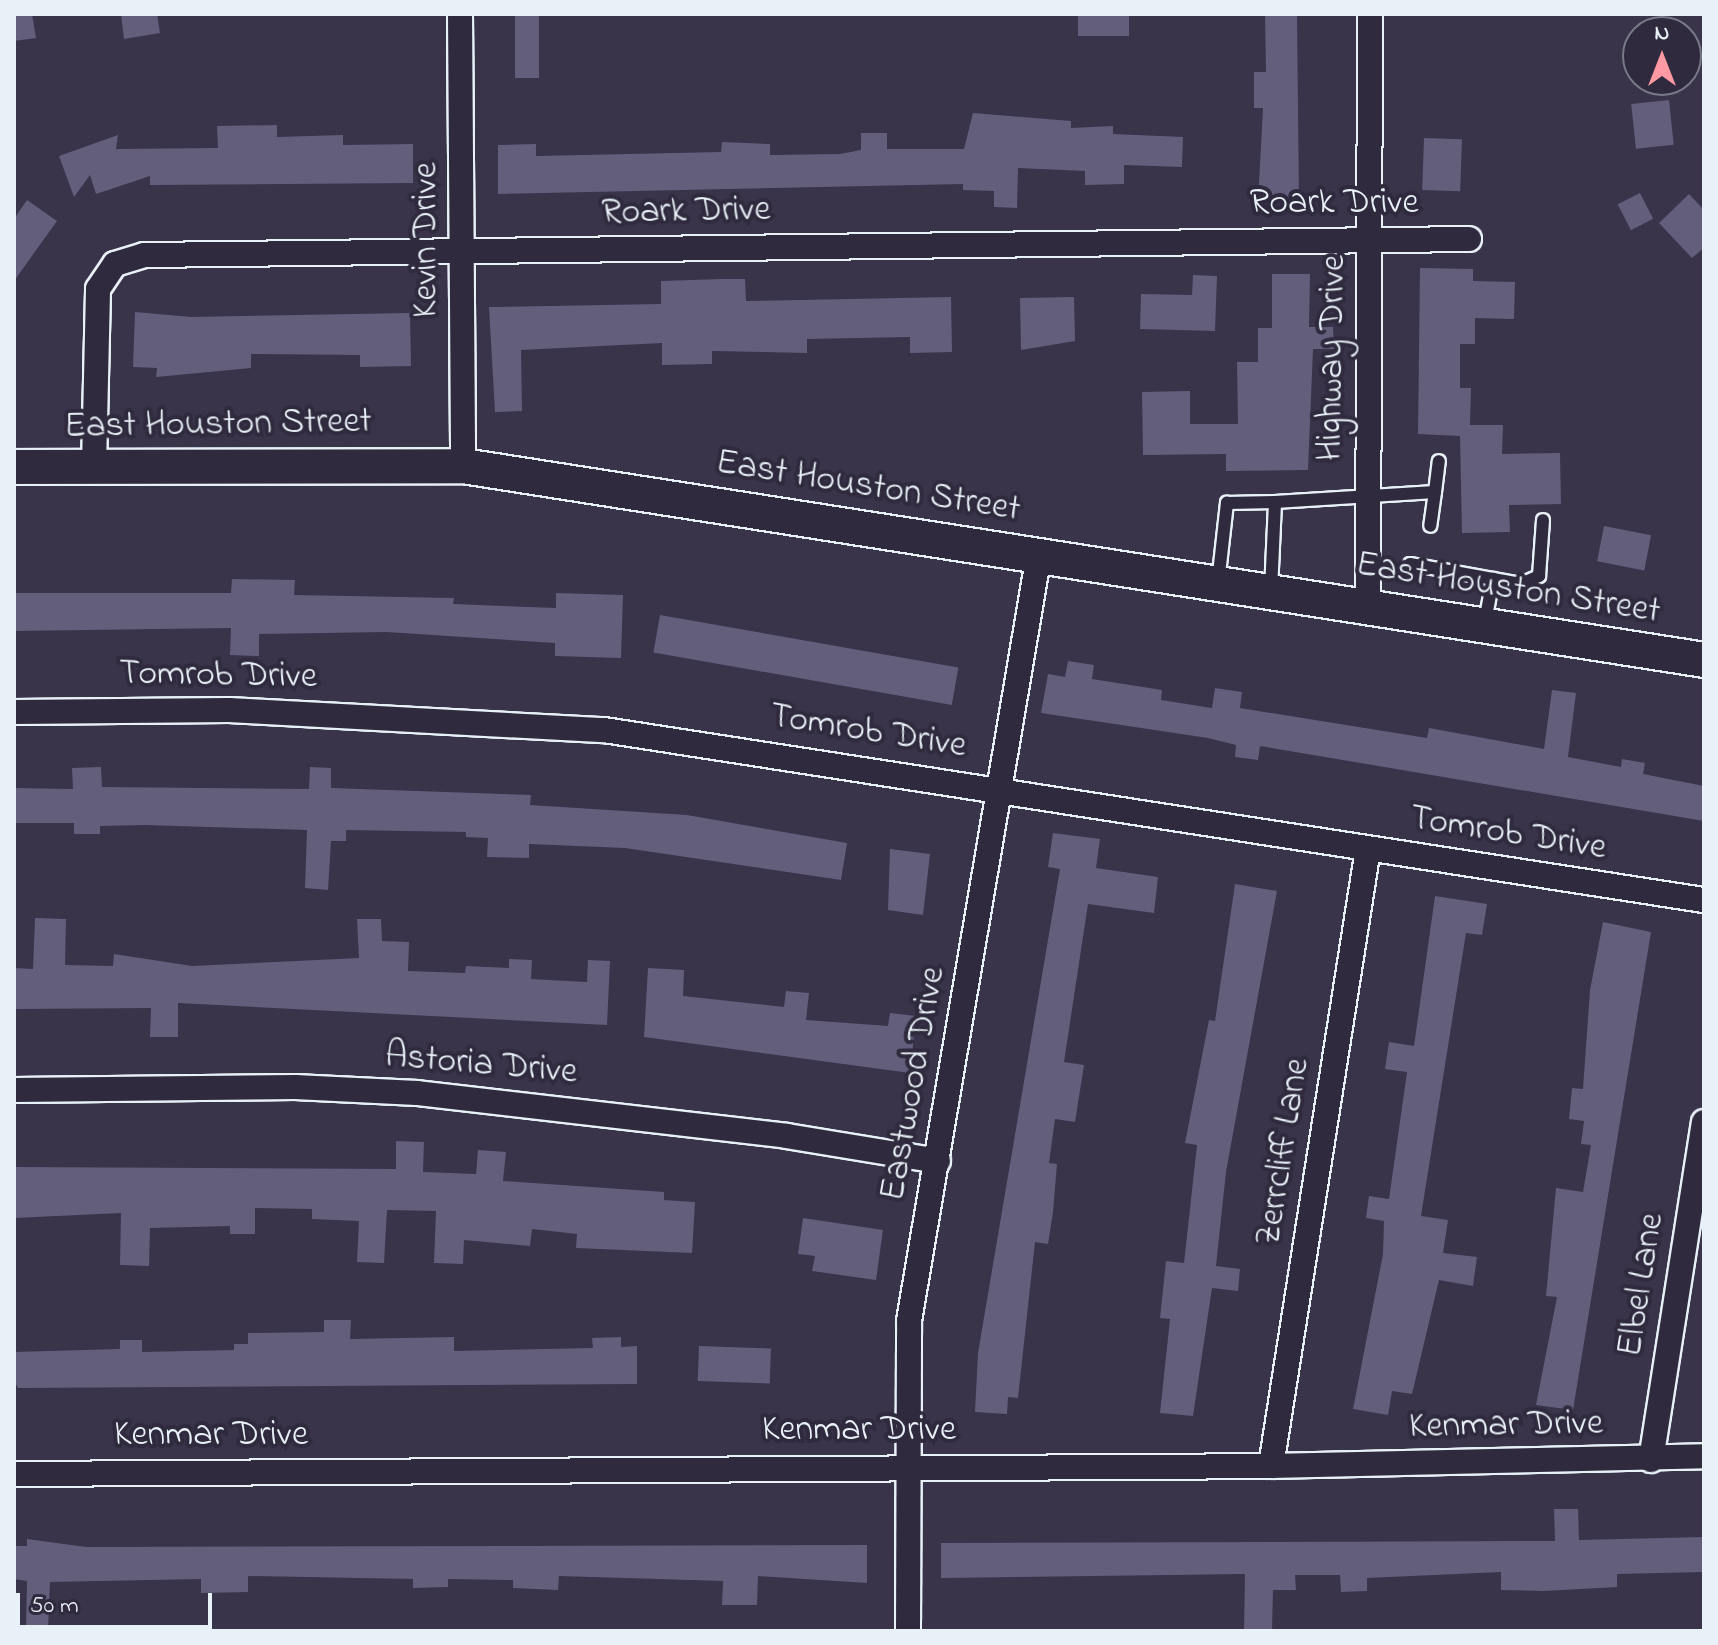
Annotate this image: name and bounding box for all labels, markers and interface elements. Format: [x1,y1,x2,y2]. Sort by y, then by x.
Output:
north arrow [1622,16,1702,96]
text: N [1655,18,1669,50]
street label: Kevin Drive [405,162,449,318]
street label: Roark Drive [1249,182,1419,226]
street label: Roark Drive [601,189,771,235]
street label: Highway Drive [1310,254,1356,462]
street label: East Houston Street [64,401,372,449]
street label: East Houston Street [713,442,1023,532]
street label: East Houston Street [1353,544,1663,634]
street label: Tomrob Drive [119,653,317,699]
street label: Tomrob Drive [767,695,969,769]
street label: Tomrob Drive [1407,797,1609,871]
street label: Eastwood Drive [872,964,956,1204]
street label: Astoria Drive [383,1035,579,1095]
street label: Zerrcliff Lane [1248,1055,1320,1249]
street label: Elbel Lane [1609,1210,1675,1360]
street label: Kenmar Drive [1409,1403,1603,1449]
street label: Kenmar Drive [762,1409,956,1453]
street label: Kenmar Drive [114,1414,308,1458]
scale bar [20,1577,216,1627]
text: 50 m [30,1589,79,1624]

